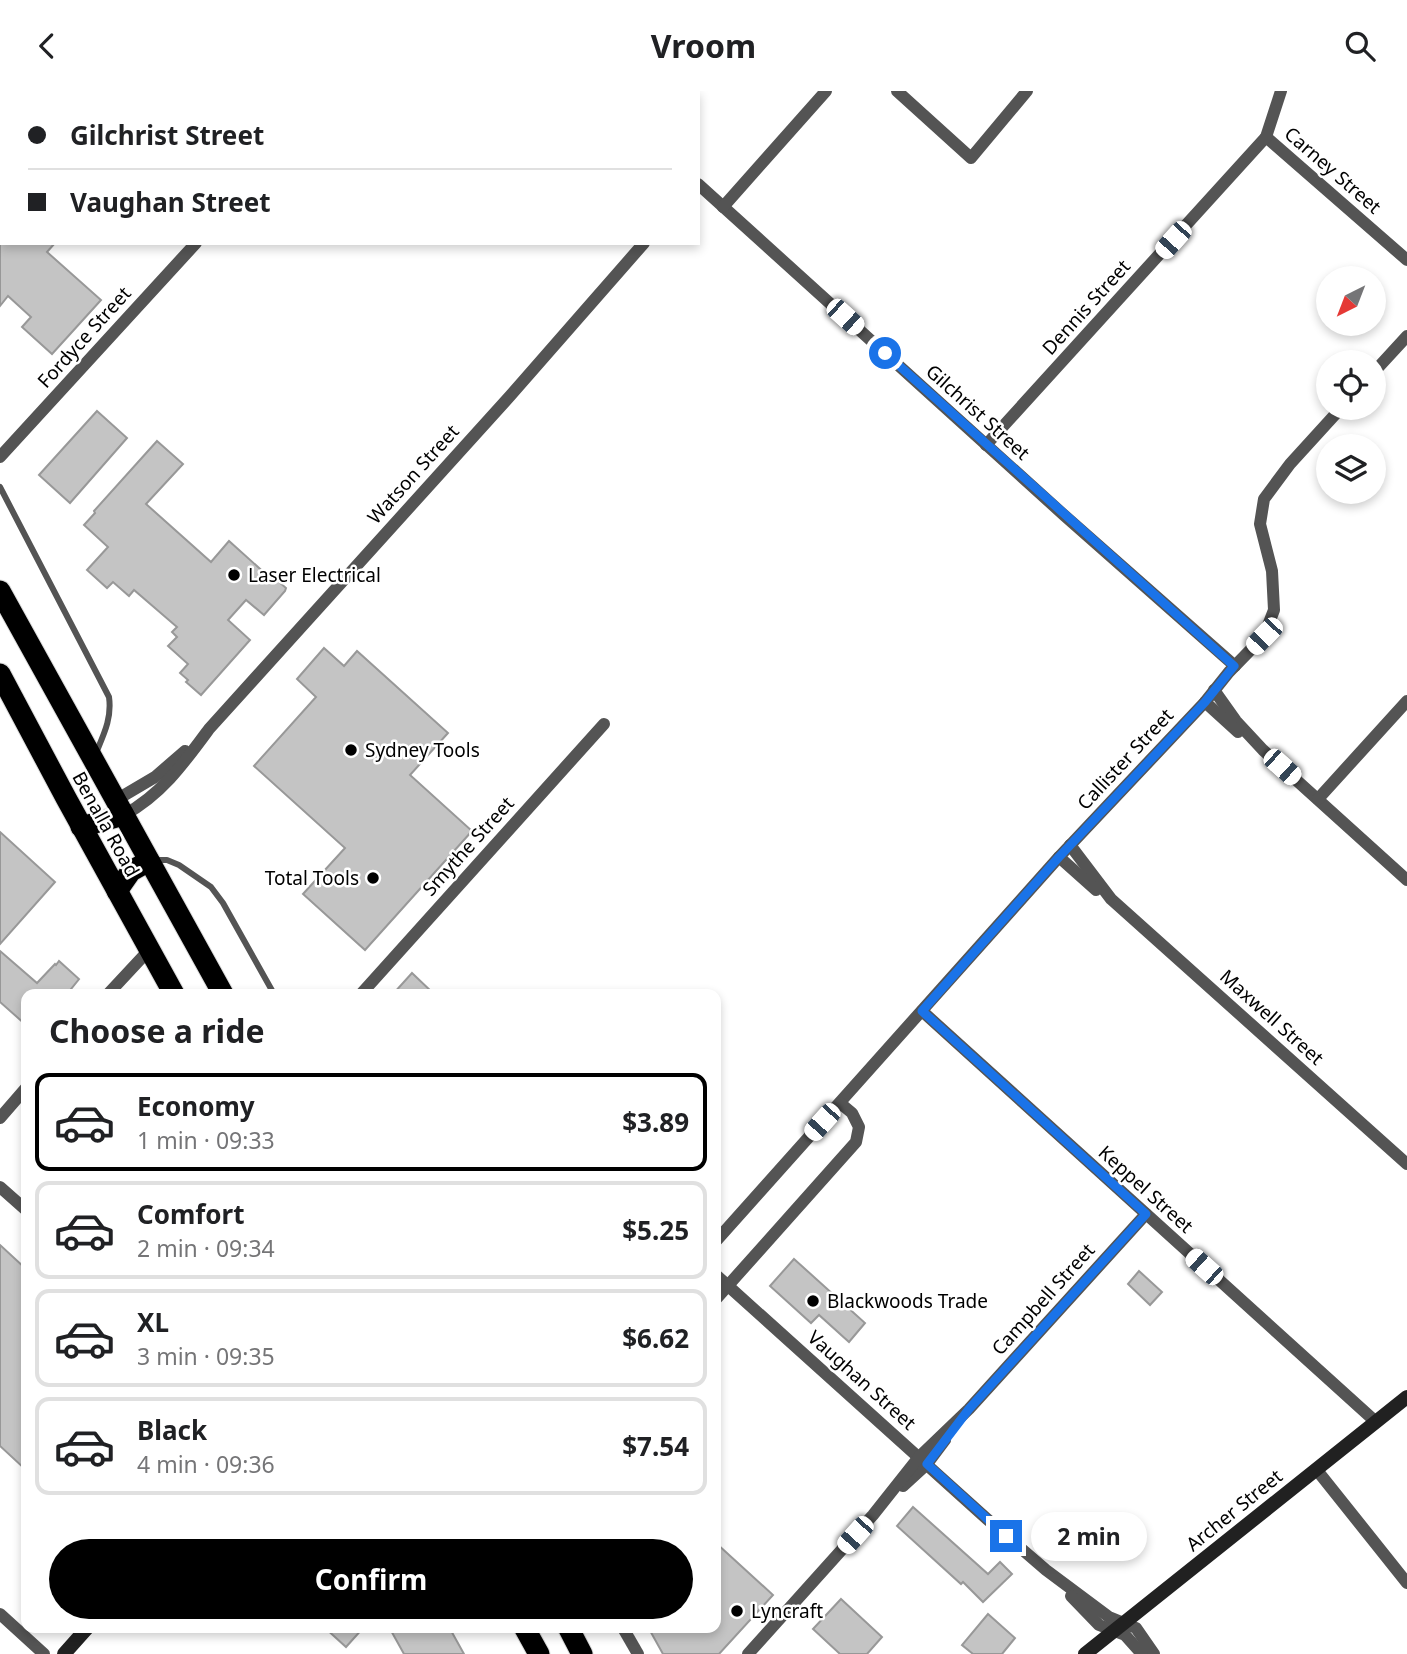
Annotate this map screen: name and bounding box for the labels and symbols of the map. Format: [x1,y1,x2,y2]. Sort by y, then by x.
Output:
street label: Carney Street [1279,121,1387,219]
car [1152,217,1195,263]
street label: Dennis Street [1036,254,1136,360]
north arrow [1316,266,1386,336]
street label: Fordyce Street [32,281,137,393]
car [823,295,868,339]
route start [869,337,901,369]
street label: Gilchrist Street [921,358,1036,466]
street label: Watson Street [361,419,465,529]
place label: Laser Electrical [248,562,381,588]
marker: Laser Electrical [226,567,242,583]
car [1242,614,1287,658]
street label: Callister Street [1071,703,1179,815]
place label: Sydney Tools [365,737,480,763]
marker: Sydney Tools [343,742,359,758]
car [1260,745,1305,789]
street label: Benalla Road [66,767,146,881]
street label: Smythe Street [416,791,520,901]
place label: Total Tools [265,865,359,891]
marker: Total Tools [365,870,381,886]
street label: Maxwell Street [1214,963,1330,1071]
car [801,1099,844,1145]
street label: Keppel Street [1093,1139,1199,1239]
street label: Campbell Street [986,1237,1100,1361]
car [1182,1245,1227,1289]
place label: Blackwoods Trade [827,1288,988,1314]
marker: Blackwoods Trade [805,1293,821,1309]
street label: Vaughan Street [802,1324,922,1436]
street label: Archer Street [1180,1463,1288,1557]
callout: 2 min [1030,1511,1146,1561]
car [834,1512,877,1558]
route end [990,1520,1022,1552]
place label: Lyncraft [751,1598,823,1624]
marker: Lyncraft [729,1603,745,1619]

